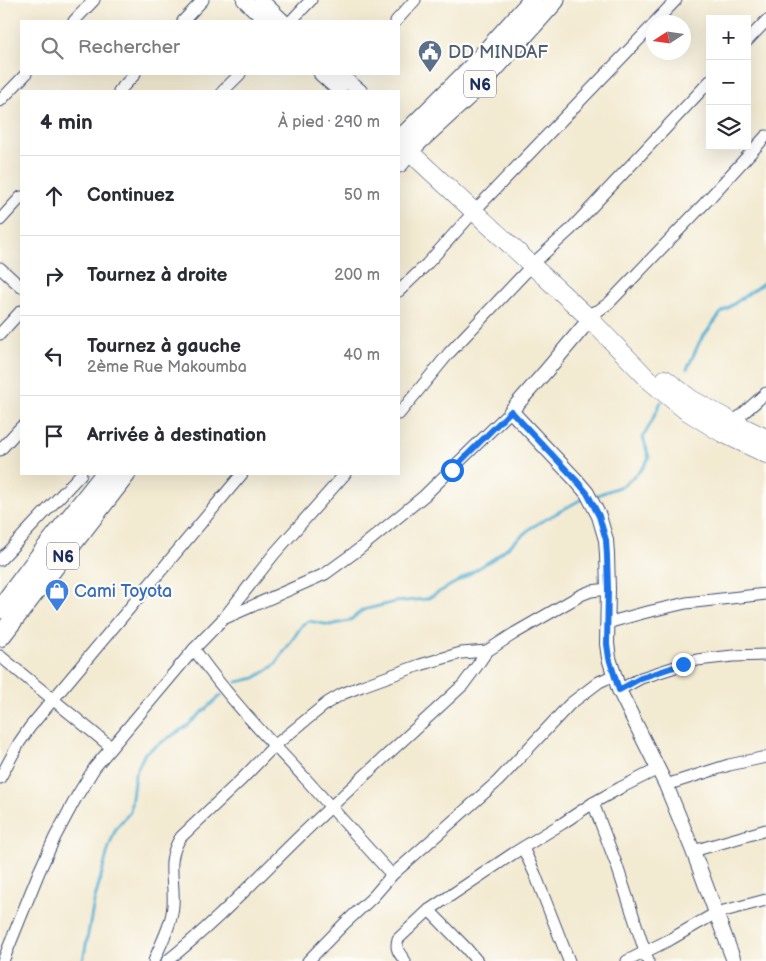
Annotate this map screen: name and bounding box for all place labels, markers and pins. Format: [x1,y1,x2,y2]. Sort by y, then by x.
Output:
public building icon: DD MINDAF [417,39,443,73]
place label: DD MINDAF [448,42,548,63]
shop icon: Cami Toyota [44,578,70,612]
place label: Cami Toyota [74,581,172,602]

